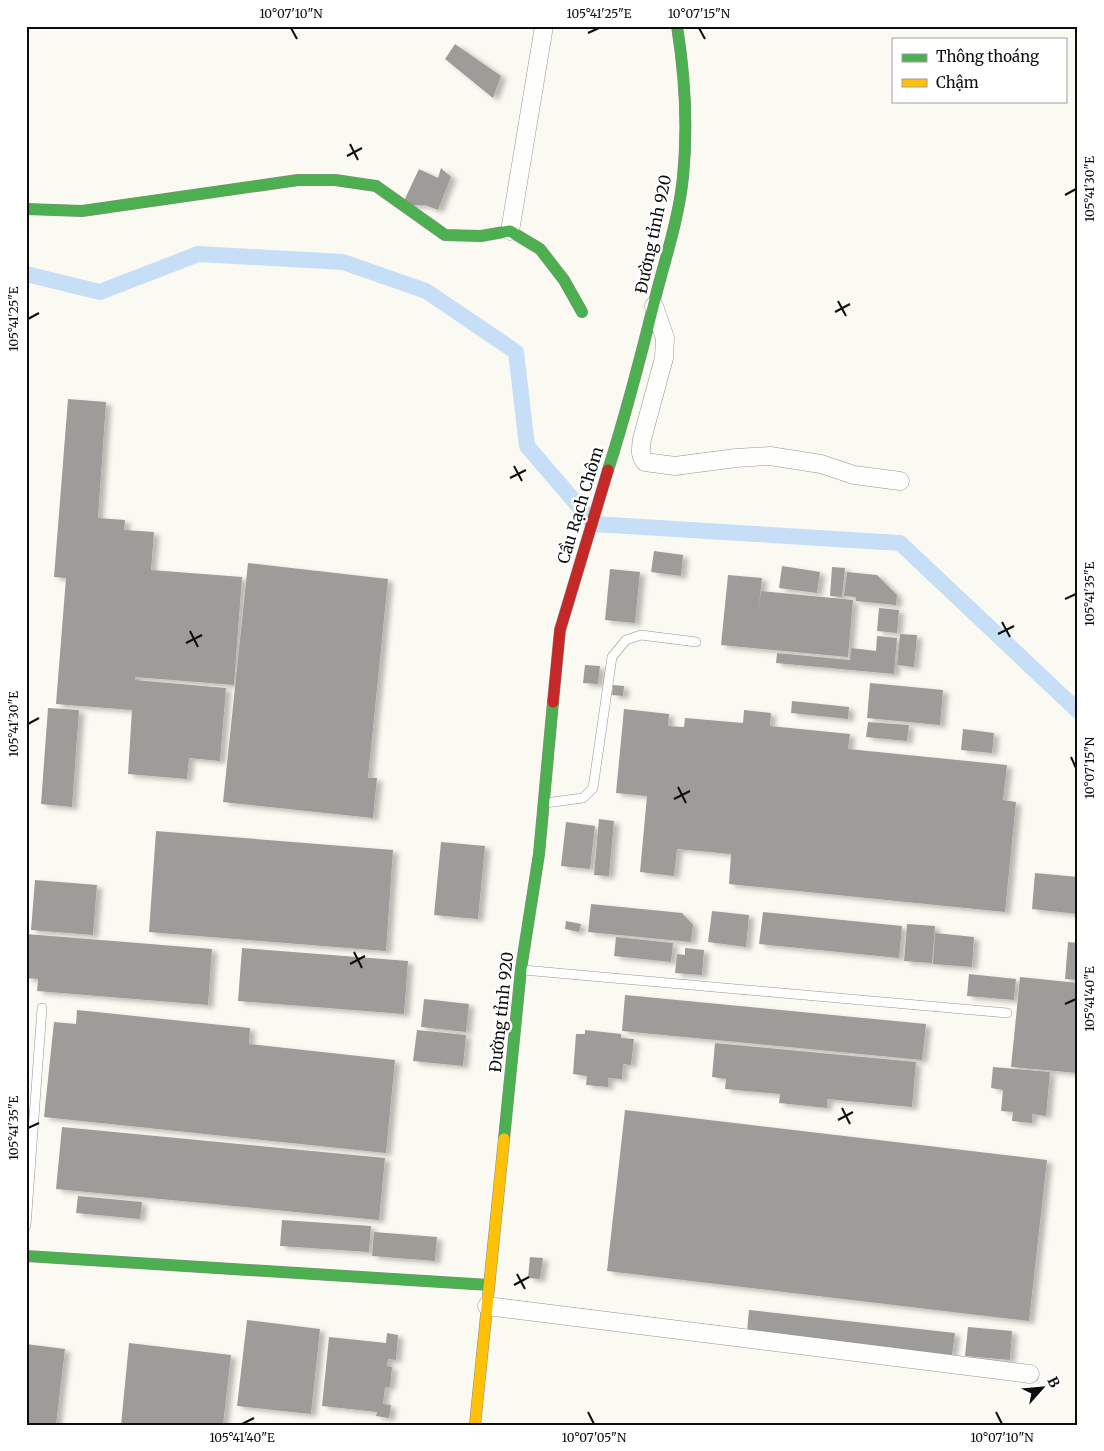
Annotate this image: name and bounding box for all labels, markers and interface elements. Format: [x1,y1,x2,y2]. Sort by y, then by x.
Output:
text: 10°07'10"N [259,6,323,21]
text: 105°41'25"E [567,6,632,21]
text: 10°07'15"N [668,6,731,21]
legend [892,38,1066,102]
text: Thông thoáng [936,47,1039,66]
text: Chậm [936,73,979,92]
text: 105°41'30"E [1082,156,1097,222]
street label: Đường tỉnh 920 [631,173,675,295]
text: 105°41'25"E [6,286,21,351]
street label: Cầu Rạch Chôm [553,444,607,566]
text: 105°41'35"E [1082,561,1097,626]
text: 105°41'30"E [6,691,21,757]
text: 10°07'15"N [1082,736,1097,799]
street label: Đường tỉnh 920 [485,951,517,1073]
text: 105°41'40"E [1082,966,1097,1032]
text: 105°41'35"E [6,1095,21,1160]
north arrow [1016,1364,1066,1414]
text: B [1043,1374,1064,1391]
text: 105°41'40"E [209,1430,275,1445]
text: 10°07'05"N [562,1430,627,1445]
text: 10°07'10"N [970,1430,1034,1445]

